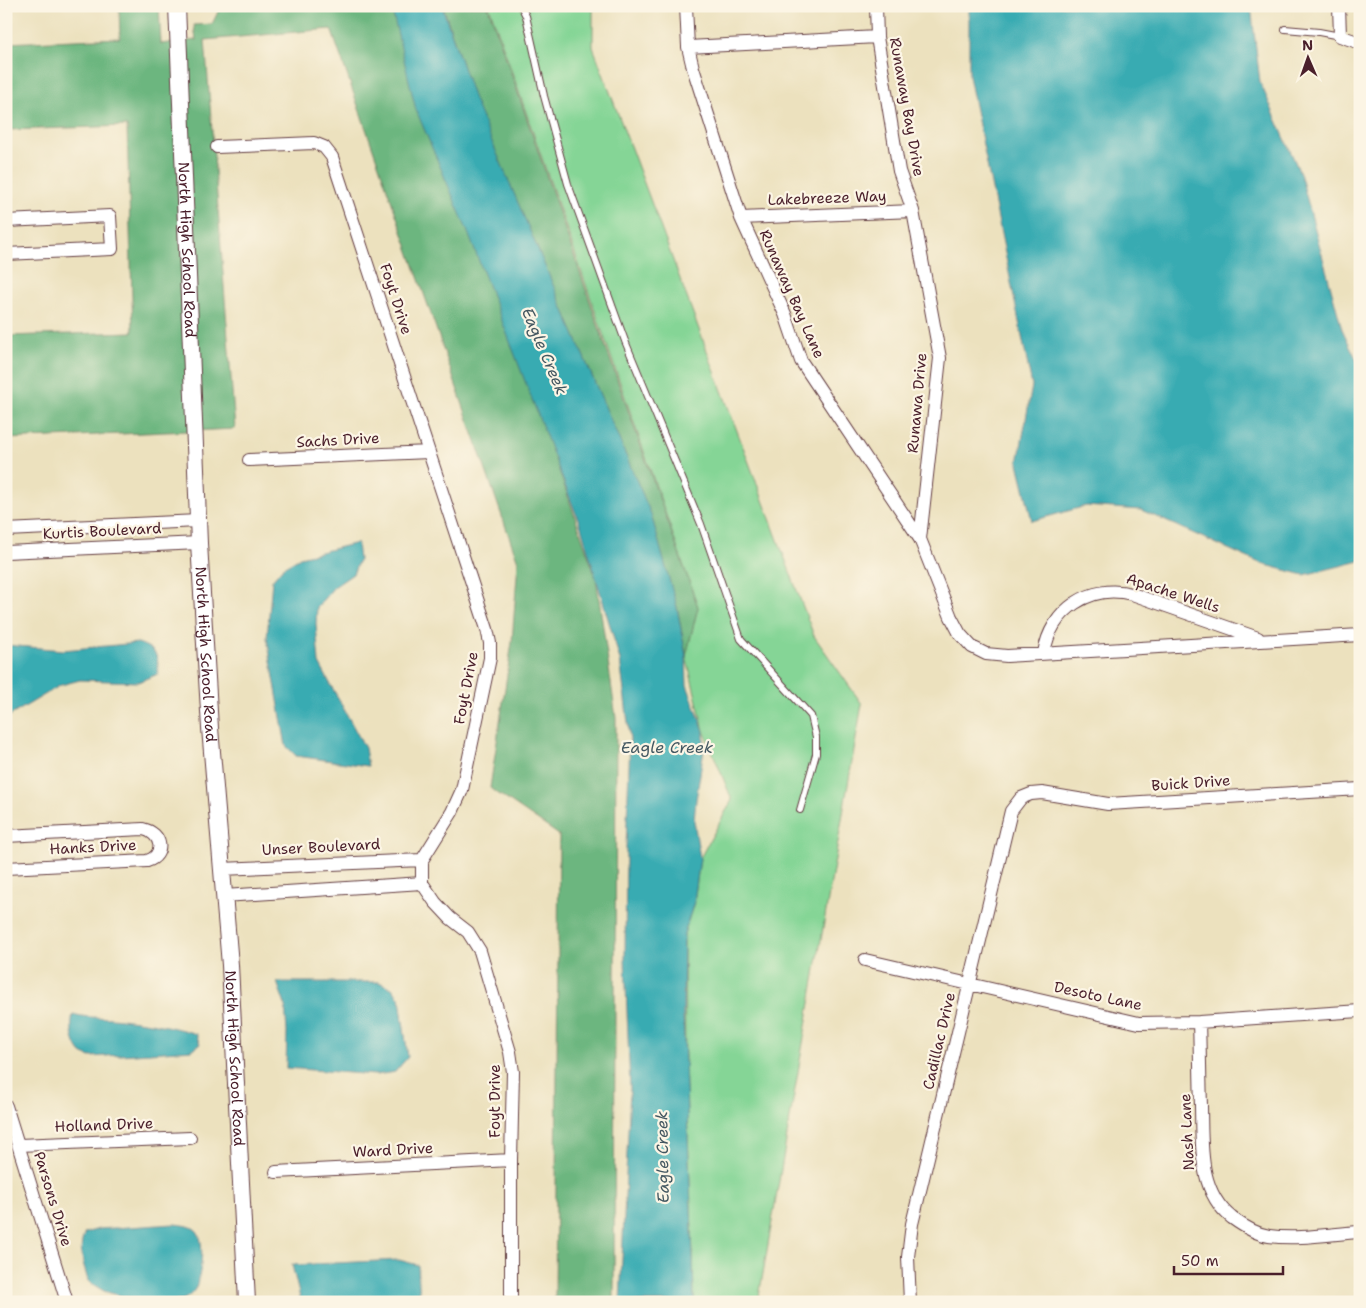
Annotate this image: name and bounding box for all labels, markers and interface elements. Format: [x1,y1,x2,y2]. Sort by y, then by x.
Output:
north arrow [1284,32,1334,82]
street label: Runaway Bay Drive [885,36,929,178]
text: N [1302,36,1313,54]
street label: North High School Road [173,161,201,339]
street label: Lakebreeze Way [767,186,887,210]
street label: Runaway Bay Lane [755,227,829,361]
street label: Foyt Drive [375,261,417,337]
water label: Eagle Creek [517,305,572,398]
street label: Runawa Drive [903,352,931,454]
street label: Sachs Drive [296,428,380,452]
street label: Kurtis Boulevard [42,518,162,544]
street label: North High School Road [190,566,221,744]
street label: Apache Wells [1124,568,1222,618]
street label: Foyt Drive [449,650,483,726]
water label: Eagle Creek [621,737,713,758]
street label: Buick Drive [1151,770,1231,796]
street label: Unser Boulevard [261,834,381,860]
street label: Hanks Drive [49,835,137,859]
street label: North High School Road [220,970,249,1147]
street label: Desoto Lane [1052,977,1144,1015]
street label: Cadillac Drive [918,990,960,1092]
street label: Foyt Drive [485,1064,505,1138]
street label: Nash Lane [1175,1093,1199,1171]
water label: Eagle Creek [651,1111,674,1203]
street label: Holland Drive [54,1113,154,1137]
street label: Ward Drive [352,1138,434,1162]
street label: Parsons Drive [29,1149,77,1249]
scale bar [1174,1243,1282,1275]
text: 50 m [1181,1251,1219,1271]

